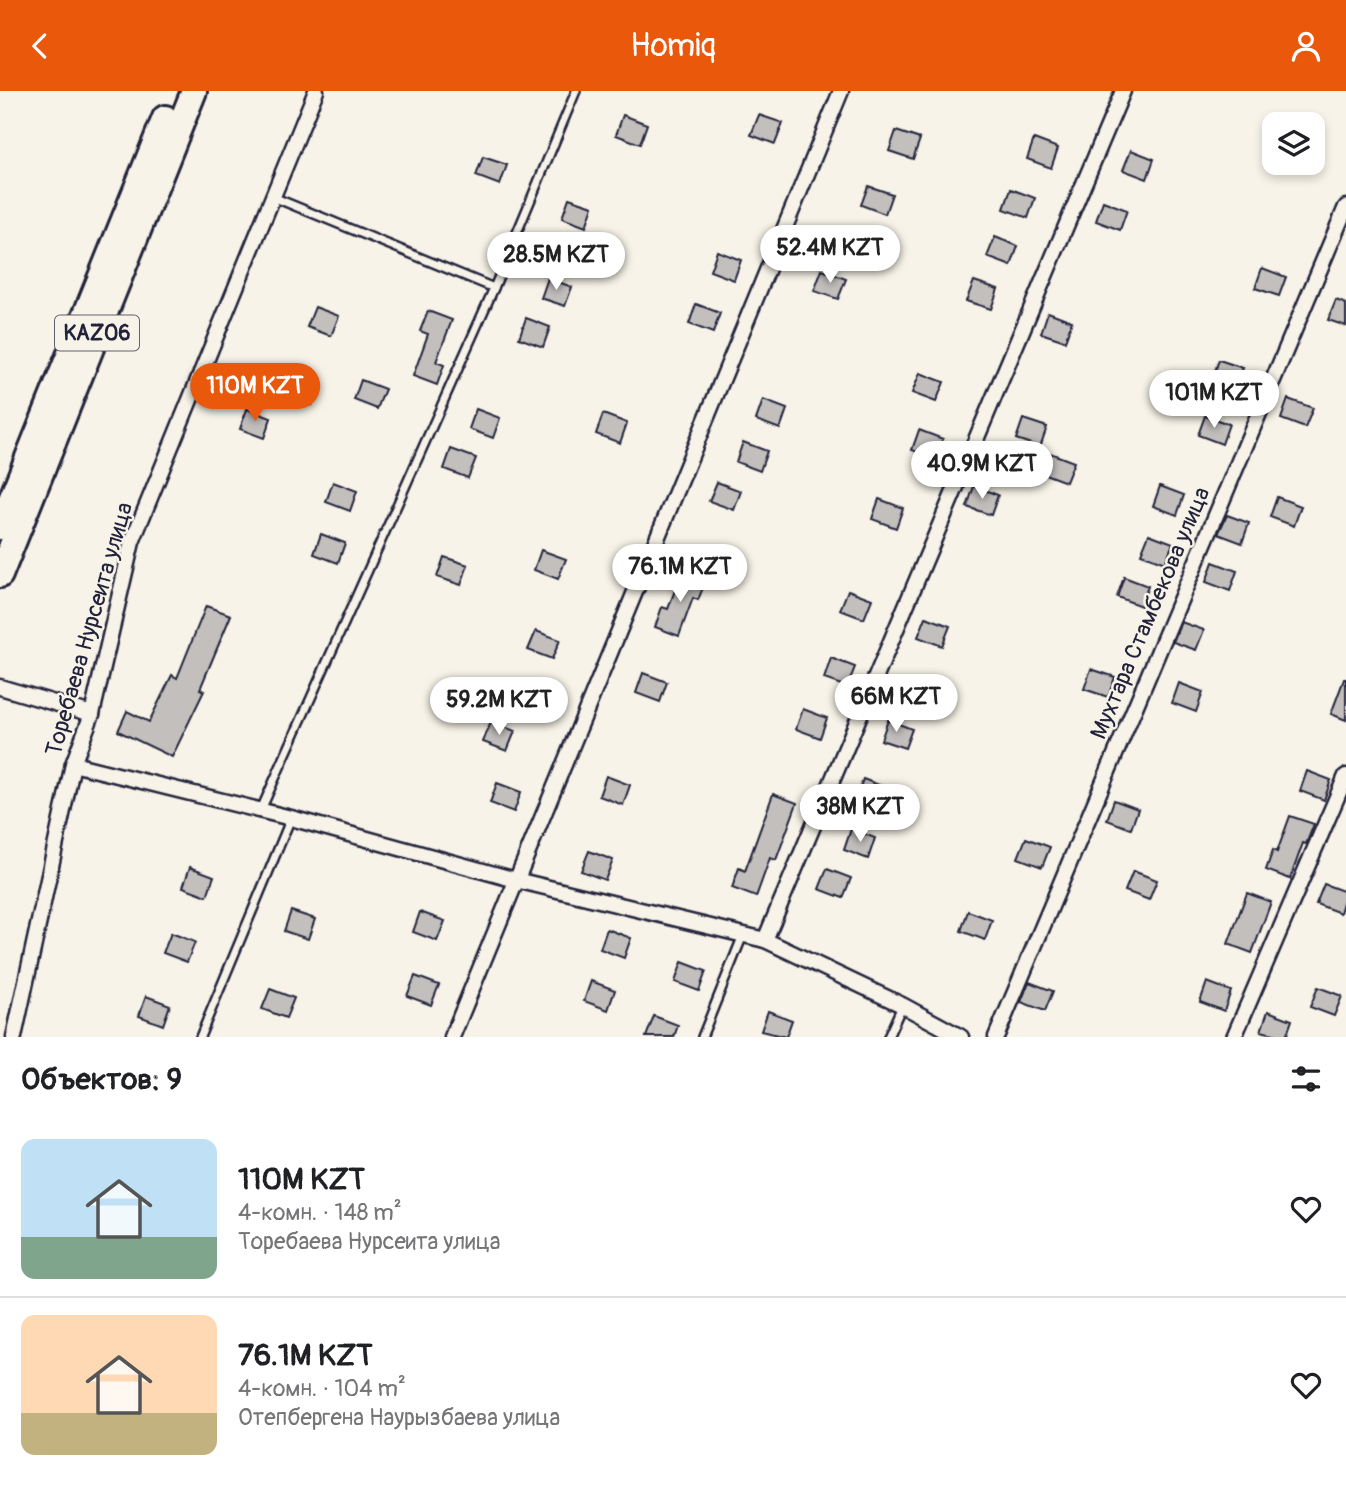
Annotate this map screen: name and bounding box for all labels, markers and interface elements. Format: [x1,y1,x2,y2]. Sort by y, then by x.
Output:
text: Homiq [630,26,716,66]
icon: back [21,27,59,65]
icon: person [1287,27,1325,65]
map controls [1262,112,1325,175]
button: layers [1262,112,1325,175]
pin: 52.4M KZT [750,225,910,285]
pin: 28.5M KZT [476,233,636,292]
text: 52.4M KZT [776,233,884,262]
text: 28.5M KZT [503,240,609,269]
road number: KАZ06 [55,315,139,351]
pin: 110M KZT [183,363,327,423]
text: 110M KZT [206,371,304,400]
pin: 101M KZT [1142,371,1286,430]
text: 101M KZT [1165,378,1263,407]
pin: 40.9M KZT [902,441,1062,501]
text: 40.9M KZT [927,449,1037,478]
street label: Мухтара Стамбекова улица [1084,482,1216,744]
street label: Торебаева Нурсеита улица [39,499,139,759]
pin: 76.1M KZT [600,545,760,604]
text: 76.1M KZT [628,552,732,581]
pin: 66M KZT [831,675,961,734]
pin: 59.2M KZT [419,677,579,737]
text: 66M KZT [851,682,941,711]
text: 59.2M KZT [446,685,552,714]
pin: 38M KZT [795,785,925,844]
text: 38M KZT [816,792,904,821]
icon: filters [1287,1060,1325,1098]
text: Объектов: 9 [21,1061,182,1098]
text: 110M KZT [238,1161,365,1198]
icon: home [77,1167,161,1251]
icon: heart [1287,1190,1325,1228]
text: 4-комн. · 148 m² [238,1198,402,1227]
text: Торебаева Нурсеита улица [238,1227,501,1256]
text: 76.1M KZT [238,1337,373,1374]
icon: home [77,1343,161,1427]
icon: heart [1287,1366,1325,1404]
text: 4-комн. · 104 m² [238,1374,406,1403]
text: Отепбергена Наурызбаева улица [238,1403,560,1432]

